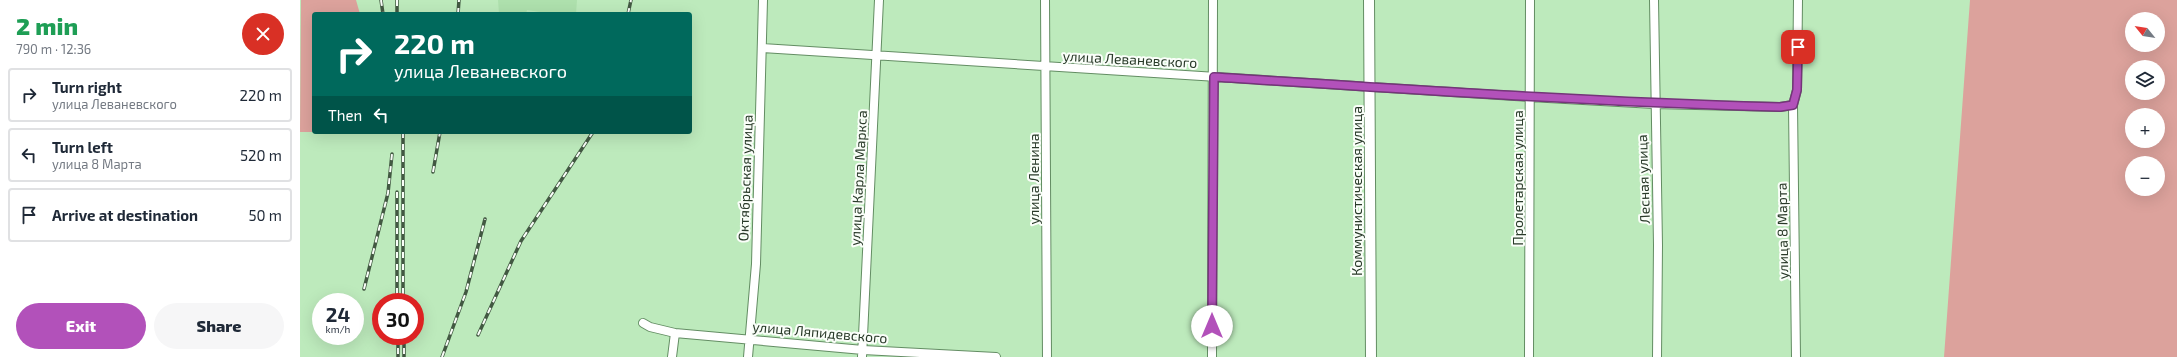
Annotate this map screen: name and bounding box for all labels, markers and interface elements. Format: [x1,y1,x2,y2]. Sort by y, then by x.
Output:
text: 2 min [16,11,78,40]
north arrow [2125,12,2165,52]
map controls [2125,12,2165,196]
button: close [242,13,284,55]
text: 220 m [394,26,475,60]
icon: right [328,28,380,80]
pin [1781,30,1815,64]
icon: arrive [1787,36,1809,58]
text: 790 m · 12:36 [16,41,91,57]
street label: улица Леваневского [1062,47,1198,71]
text: улица Леваневского [394,60,567,82]
button: layers [2125,60,2165,100]
text: Turn right [52,78,122,96]
icon: right [18,84,40,106]
text: 220 m [240,86,282,104]
text: улица Леваневского [52,96,177,112]
icon: left [370,104,392,126]
text: Then [328,106,362,124]
street label: Коммунистическая улица [1348,106,1365,276]
button: + [2125,108,2165,148]
street label: улица Карла Маркса [846,110,870,246]
street label: Пролетарская улица [1509,110,1526,246]
street label: Октябрьская улица [734,114,756,242]
street label: улица Ленина [1025,133,1042,225]
street label: Лесная улица [1633,134,1653,224]
text: Turn left [52,138,113,156]
icon: left [18,144,40,166]
text: 520 m [240,146,282,164]
text: улица 8 Марта [52,156,142,172]
button: − [2125,156,2165,196]
street label: улица 8 Марта [1773,183,1791,279]
icon: arrive [18,204,40,226]
text: Arrive at destination [52,206,198,224]
text: 50 m [248,206,282,224]
speed limit sign: 30 [372,293,424,345]
text: 24 [326,302,350,326]
button: Exit [16,303,146,349]
button: Share [154,303,284,349]
position arrow [1191,305,1233,347]
street label: улица Ляпидевского [752,318,888,346]
text: km/h [326,323,350,335]

